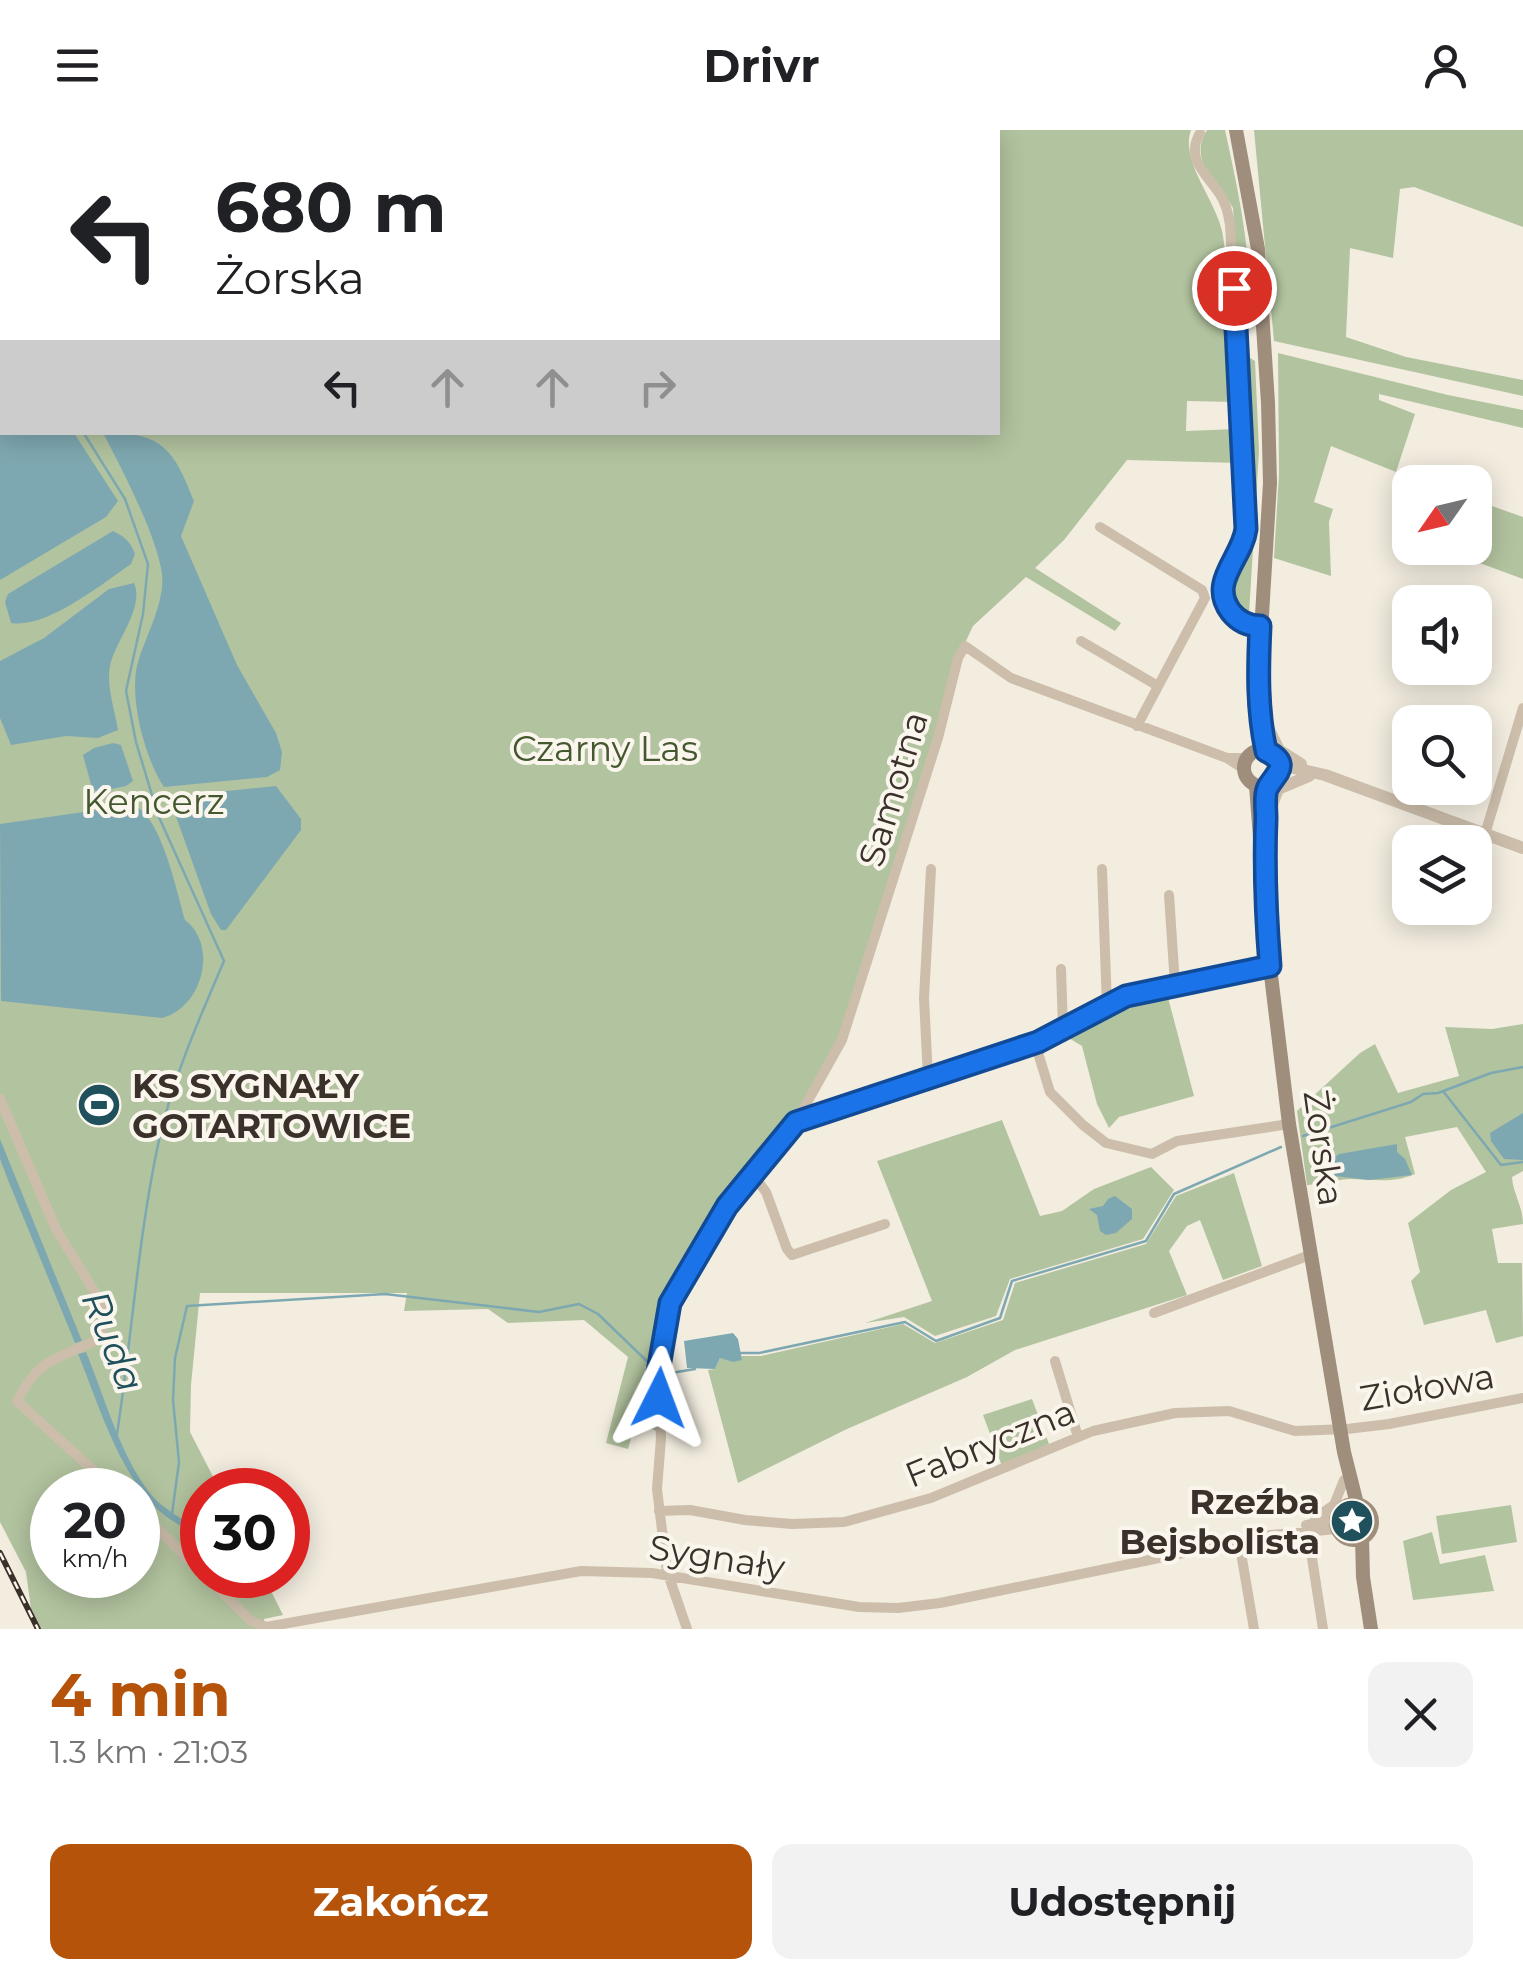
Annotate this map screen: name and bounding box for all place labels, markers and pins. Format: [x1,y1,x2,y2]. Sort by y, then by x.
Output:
pin [1192,246,1277,331]
place label: KS SYGNAŁY GOTARTOWICE [132,1064,411,1147]
sports icon: KS SYGNAŁY GOTARTOWICE [76,1082,122,1128]
place label: Rzeźba Bejsbolista [1119,1480,1320,1563]
place icon: Rzeźba Bejsbolista [1329,1498,1375,1544]

